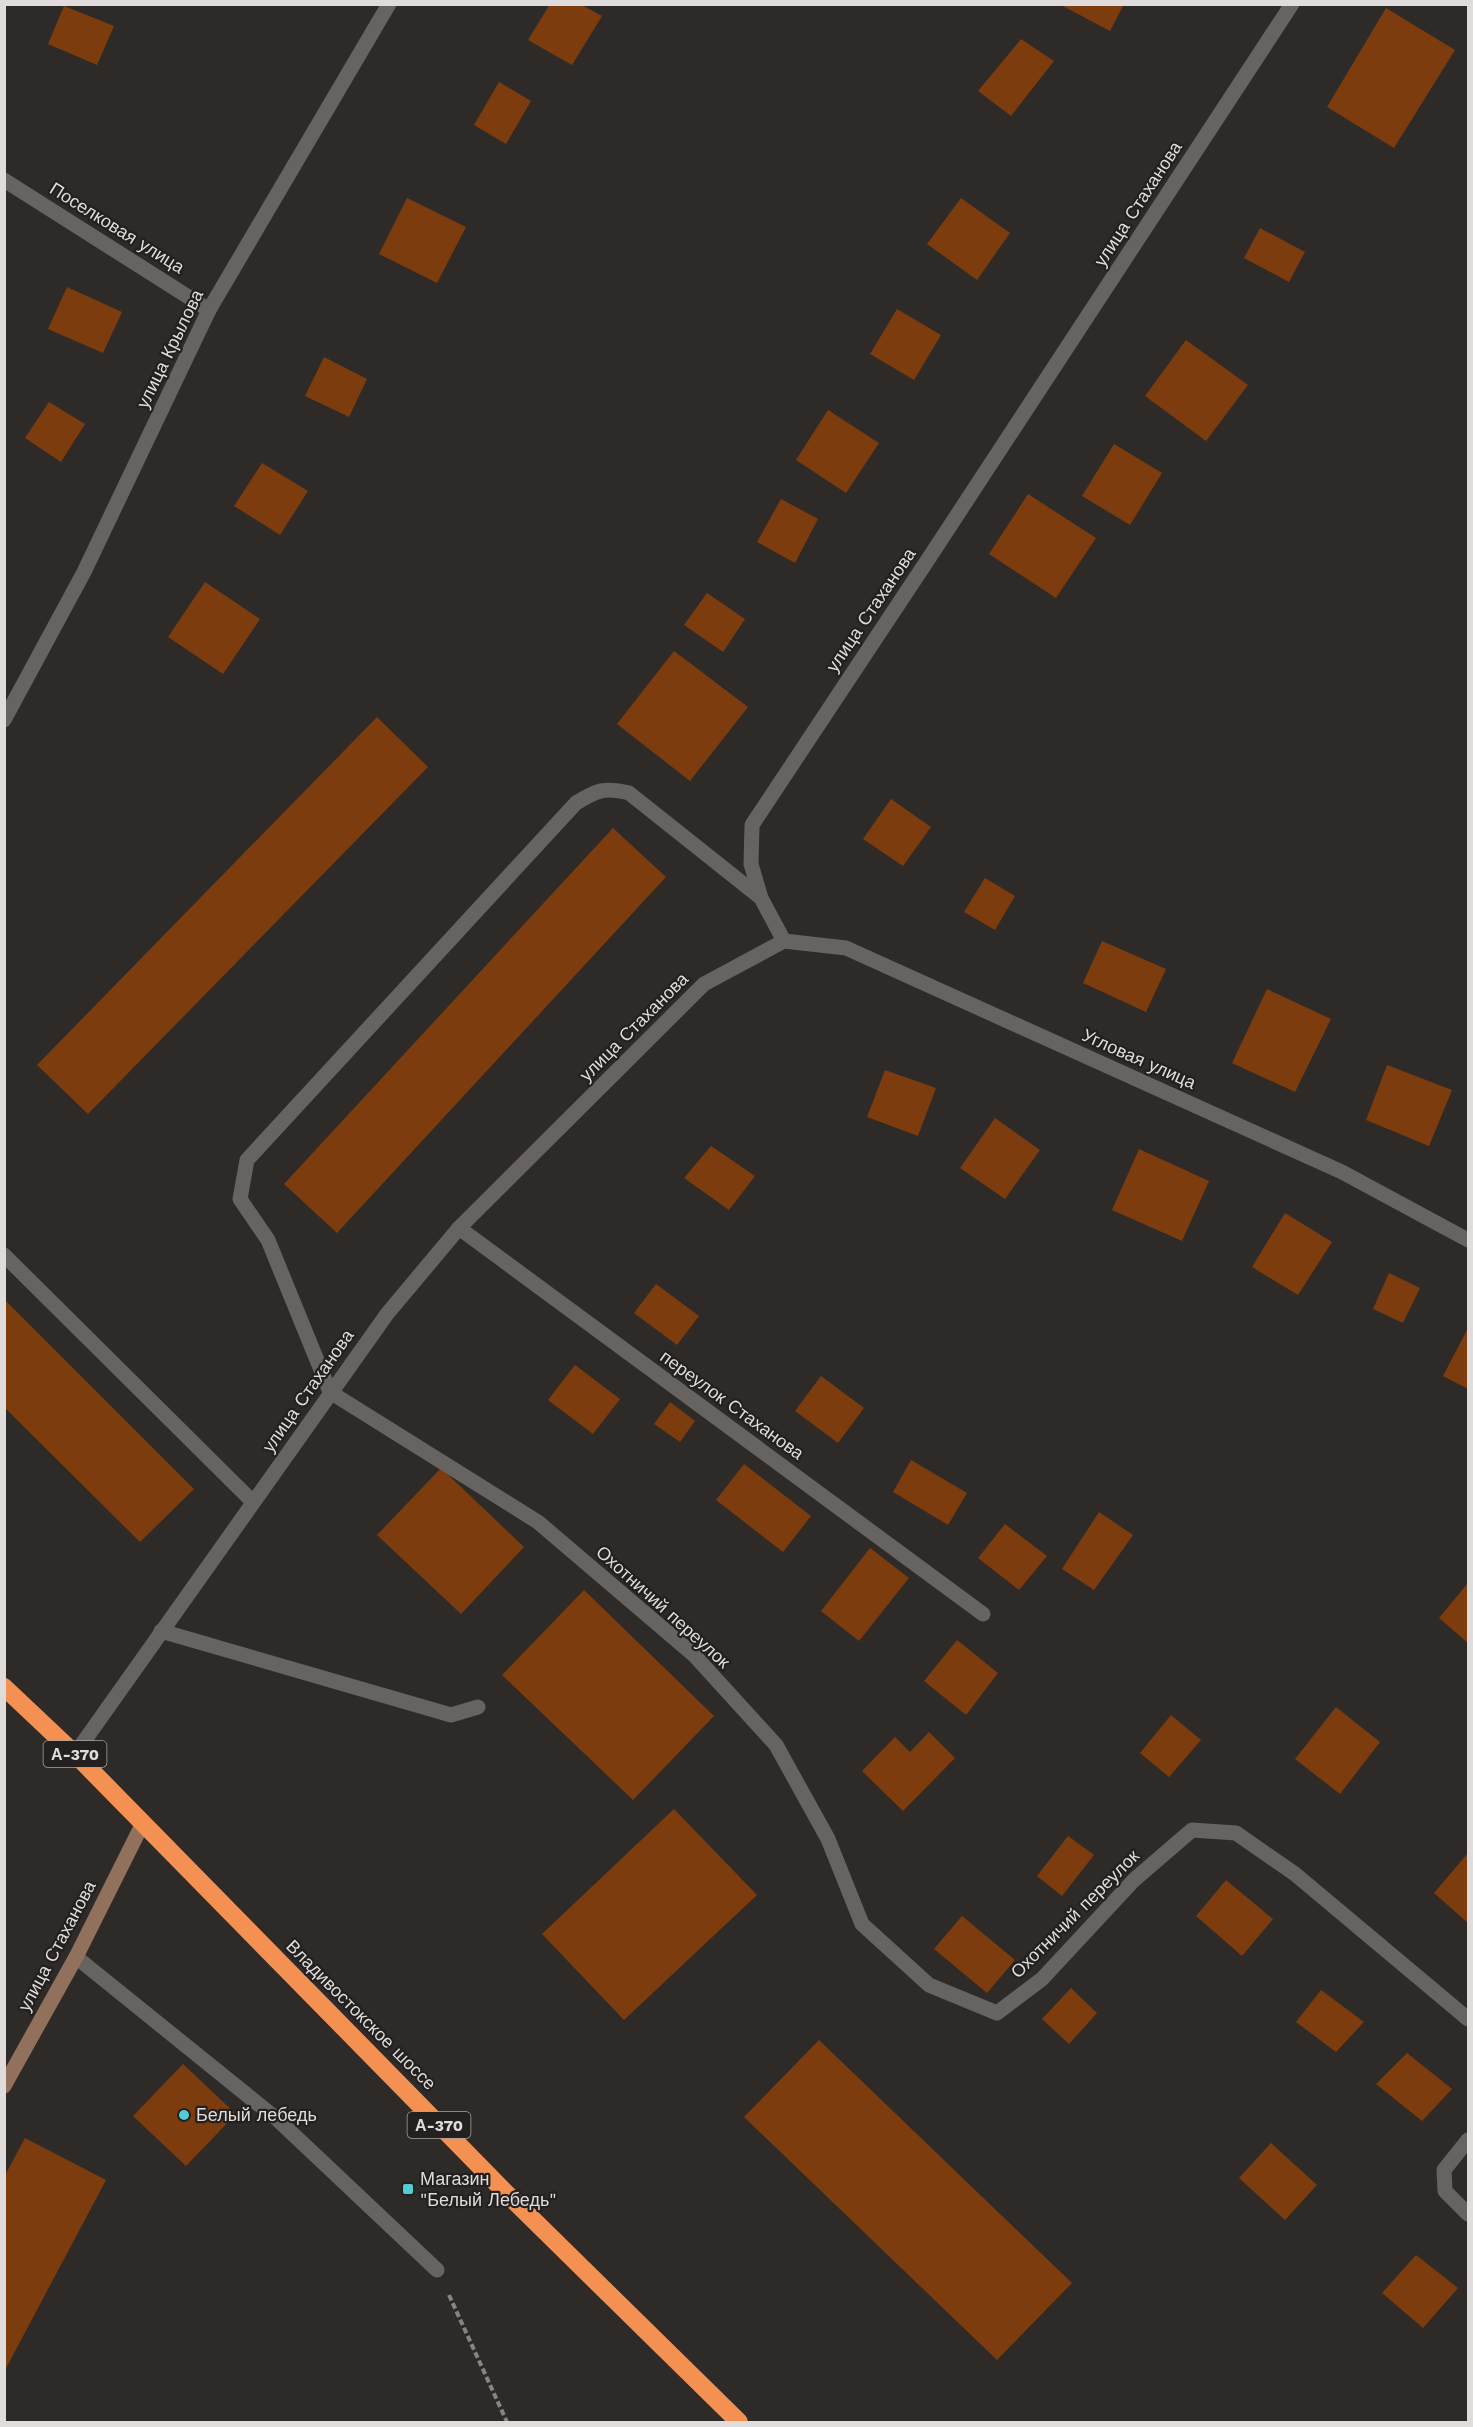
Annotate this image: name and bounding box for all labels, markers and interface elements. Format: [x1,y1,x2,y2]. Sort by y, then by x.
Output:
street label: улица Стаханова [1089,136,1186,270]
street label: Поселковая улица [46,178,189,278]
street label: улица Крылова [132,285,208,411]
street label: улица Стаханова [821,543,920,676]
street label: улица Стаханова [575,967,693,1085]
street label: Угловая улица [1079,1024,1200,1093]
street label: улица Стаханова [257,1325,358,1456]
street label: переулок Стаханова [657,1346,809,1464]
street label: Охотничий переулок [592,1541,735,1672]
road number: А-370 [44,1741,106,1767]
street label: Охотничий переулок [1006,1845,1143,1982]
street label: улица Стаханова [13,1876,100,2015]
street label: Владивостокское шоссе [282,1935,441,2094]
place label: Белый лебедь [196,2104,317,2125]
marker: Белый лебедь [177,2108,191,2122]
road number: А-370 [408,2112,470,2138]
place label: Магазин "Белый Лебедь" [420,2168,557,2210]
marker: Магазин "Белый Лебедь" [401,2182,415,2196]

